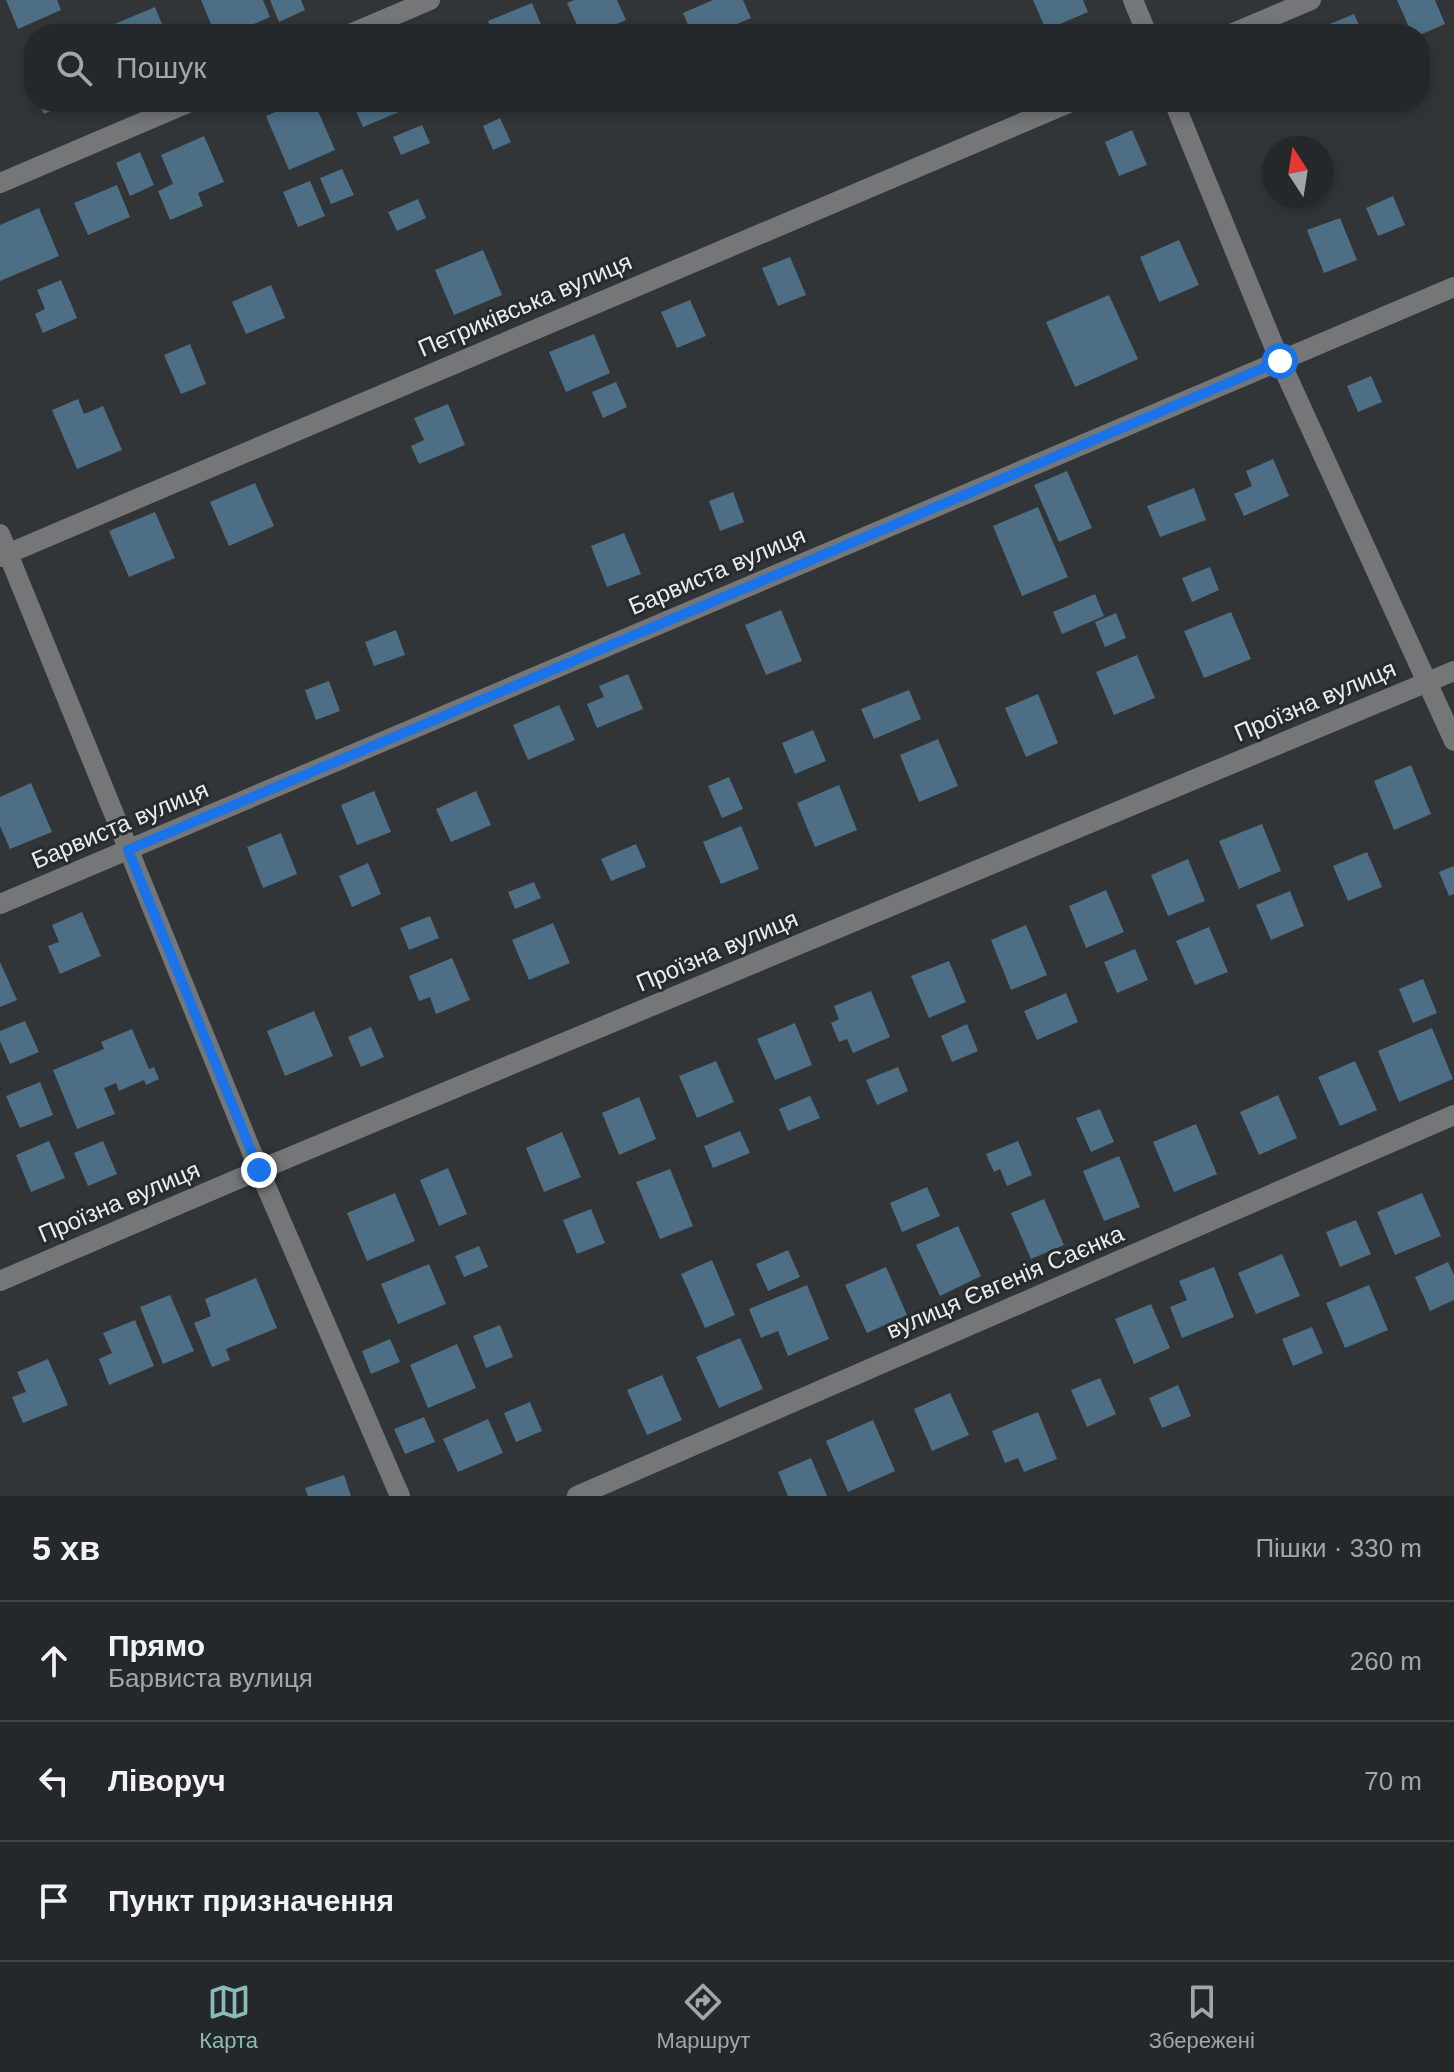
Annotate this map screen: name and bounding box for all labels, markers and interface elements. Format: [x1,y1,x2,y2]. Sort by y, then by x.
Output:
search box [24,24,1430,112]
icon: search [52,46,96,90]
text: Пошук [116,51,206,84]
north arrow [1262,136,1334,208]
street label: Петриківська вулиця [414,247,636,362]
route start [1262,343,1298,379]
street label: Барвиста вулиця [624,521,809,620]
street label: Проїзна вулиця [1230,654,1400,747]
street label: Барвиста вулиця [27,775,212,874]
street label: Проїзна вулиця [632,904,802,997]
route end [241,1152,277,1188]
street label: Проїзна вулиця [34,1155,204,1248]
street label: вулиця Євгенія Саєнка [882,1219,1128,1344]
text: 5 хв [32,1529,100,1567]
text: Пішки · 330 m [1255,1533,1422,1563]
text: Прямо [108,1629,205,1662]
icon: ahead [32,1639,76,1683]
text: 260 m [1350,1646,1422,1676]
text: Барвиста вулиця [108,1663,313,1693]
icon: left [32,1759,76,1803]
text: Ліворуч [108,1764,226,1797]
text: 70 m [1364,1766,1422,1796]
icon: arrive [32,1879,76,1923]
text: Пункт призначення [108,1884,394,1917]
tab: Карта [199,1980,258,2054]
tab: Маршрут [657,1980,750,2054]
tab: Збережені [1149,1980,1255,2054]

